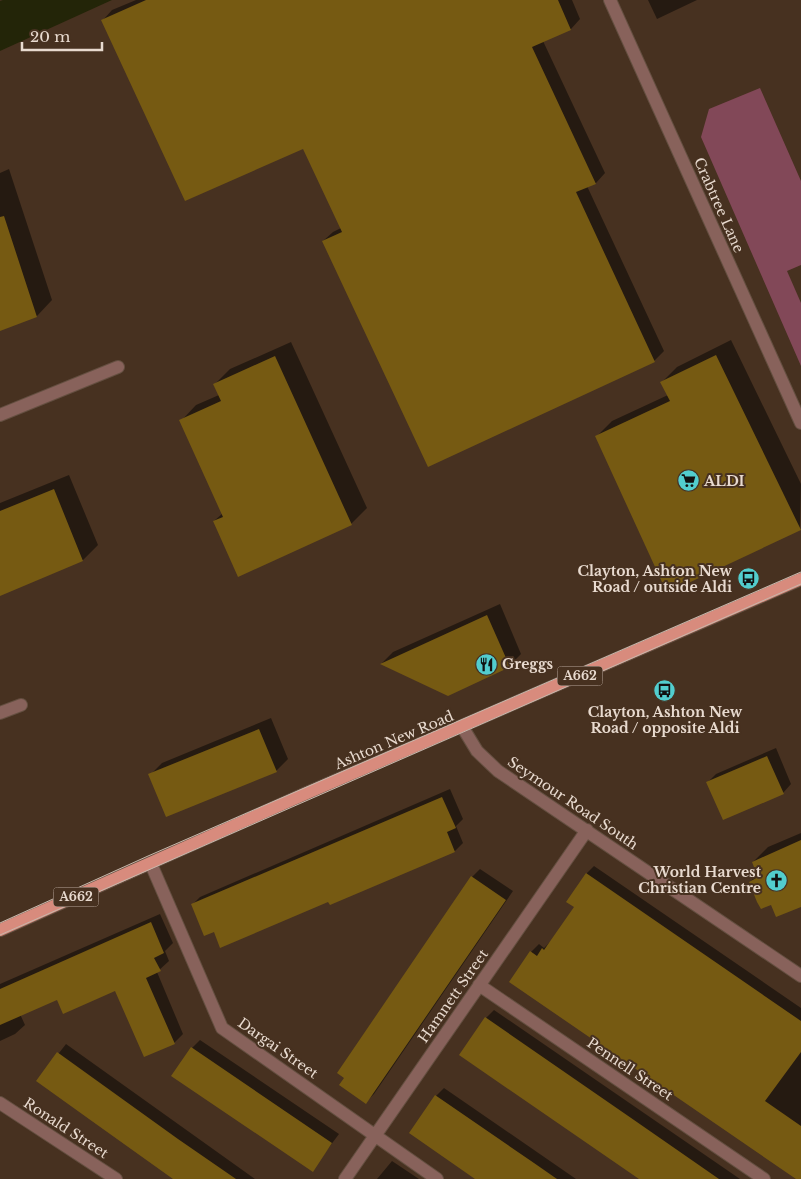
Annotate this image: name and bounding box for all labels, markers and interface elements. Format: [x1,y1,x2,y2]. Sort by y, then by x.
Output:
scale bar [22,20,102,52]
text: 20 m [30,27,70,46]
street label: Crabtree Lane [690,155,748,255]
supermarket icon: ALDI [676,469,700,493]
place label: ALDI [703,472,745,490]
place label: Clayton, Ashton New Road / outside Aldi [578,562,733,596]
bus stop icon: Clayton, Ashton New Road / outside Aldi [736,567,760,591]
restaurant icon: Greggs [474,652,498,676]
place label: Greggs [502,655,553,673]
road number: A662 [558,666,602,686]
bus stop icon: Clayton, Ashton New Road / opposite Aldi [653,678,677,702]
place label: Clayton, Ashton New Road / opposite Aldi [588,703,743,737]
street label: Ashton New Road [331,707,457,774]
street label: Seymour Road South [504,753,642,854]
place label: World Harvest Christian Centre [638,863,762,897]
church icon: World Harvest Christian Centre [765,868,789,892]
road number: A662 [54,888,98,906]
street label: Hamnett Street [414,945,492,1046]
street label: Dargai Street [234,1014,322,1083]
street label: Pennell Street [584,1034,677,1105]
street label: Ronald Street [20,1094,112,1163]

